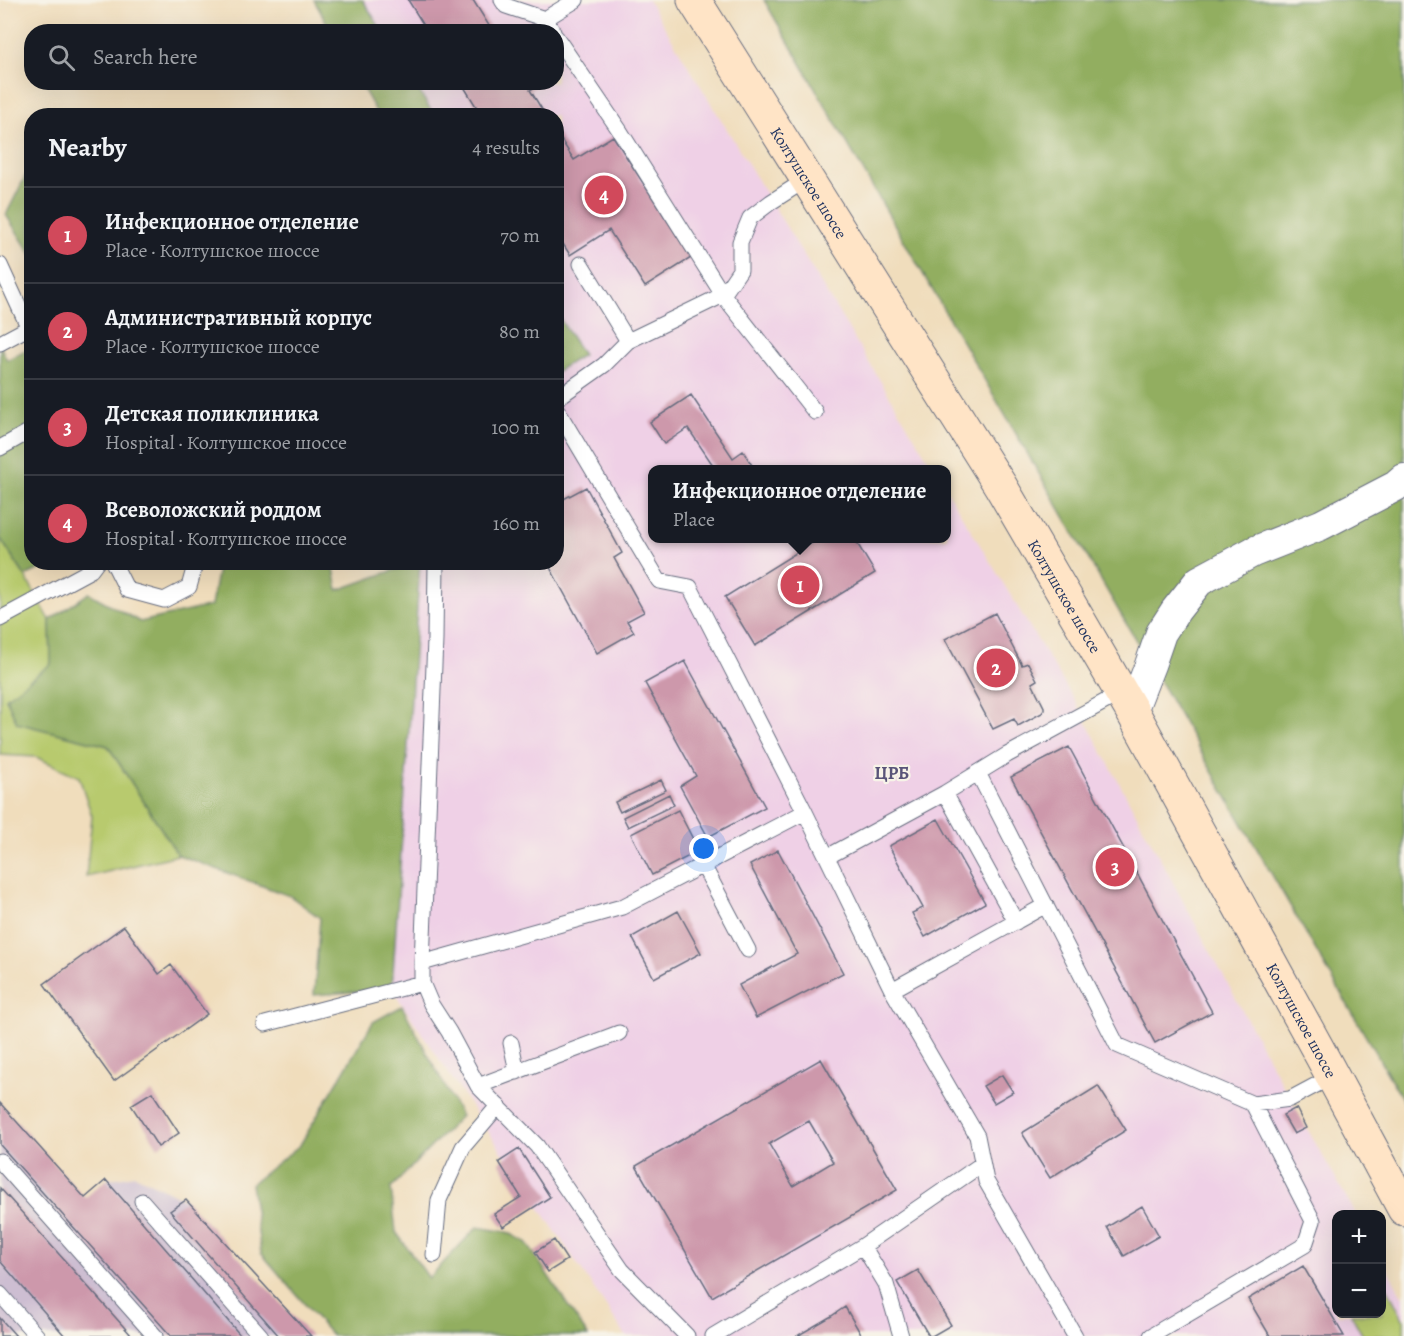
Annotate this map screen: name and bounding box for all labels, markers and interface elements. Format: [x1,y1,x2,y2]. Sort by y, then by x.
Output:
search box [24,24,564,90]
icon: search [45,41,78,74]
text: Search here [93,42,198,72]
street label: Колтушское шоссе [765,123,852,243]
text: Nearby [48,130,127,165]
text: 4 results [472,134,540,161]
pin: 4 [584,172,624,218]
text: Инфекционное отделение [105,207,359,237]
text: 1 [64,222,71,249]
text: 70 m [500,222,540,249]
text: Place · Колтушское шоссе [105,237,320,264]
text: Административный корпус [105,303,372,333]
text: 2 [63,318,72,345]
text: 80 m [499,318,540,345]
text: Place · Колтушское шоссе [105,333,320,360]
text: Детская поликлиника [105,399,319,429]
text: 3 [63,414,72,441]
text: 100 m [491,414,540,441]
text: Hospital · Колтушское шоссе [105,429,347,456]
popup [648,465,951,543]
text: Инфекционное отделение [673,476,926,506]
text: Всеволожский роддом [105,495,322,525]
text: Place [673,506,715,533]
text: 4 [63,510,72,537]
text: 160 m [493,510,540,537]
text: Hospital · Колтушское шоссе [105,525,347,552]
street label: Колтушское шоссе [1022,535,1106,658]
pin: 1 [780,562,820,608]
pin: 2 [976,646,1016,690]
district label: ЦРБ [875,761,909,785]
your location [689,834,718,863]
pin: 3 [1096,844,1134,890]
street label: Колтушское шоссе [1260,959,1341,1082]
map controls [1332,1210,1386,1318]
button: + [1332,1210,1386,1264]
button: − [1332,1264,1386,1318]

